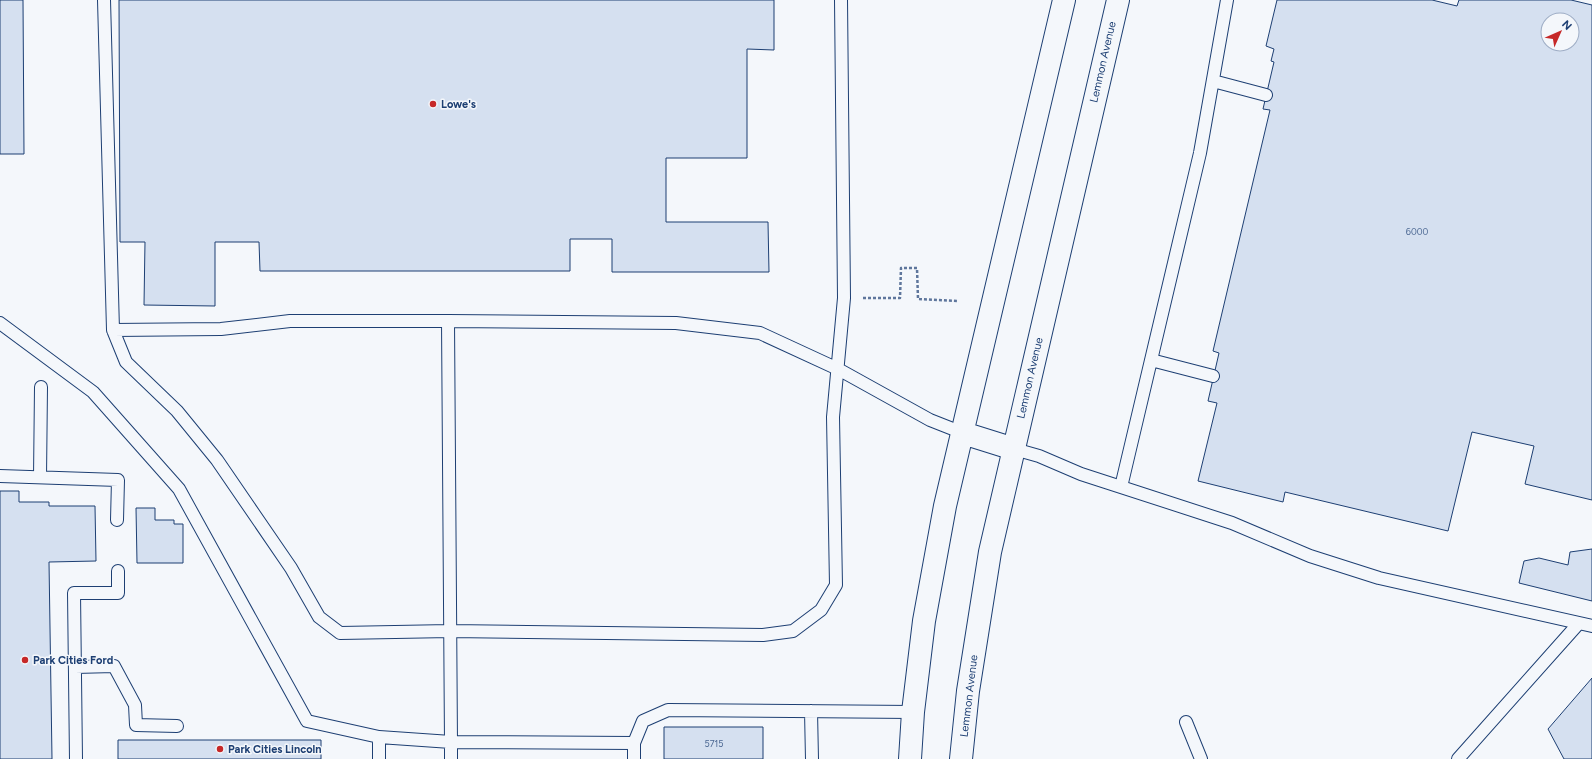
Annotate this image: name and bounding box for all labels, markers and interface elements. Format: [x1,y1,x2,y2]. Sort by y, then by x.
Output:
north arrow [1540,12,1580,52]
text: N [1559,18,1574,33]
street label: Lemmon Avenue [1087,20,1119,104]
place label: Lowe's [441,98,476,111]
marker: Lowe's [428,99,438,109]
house number: 6000 [1406,226,1428,237]
street label: Lemmon Avenue [1014,336,1046,420]
place label: Park Cities Ford [33,654,113,667]
street label: Lemmon Avenue [957,654,981,738]
marker: Park Cities Ford [20,655,30,665]
house number: 5715 [705,738,723,749]
place label: Park Cities Lincoln [228,743,321,756]
marker: Park Cities Lincoln [215,744,225,754]

